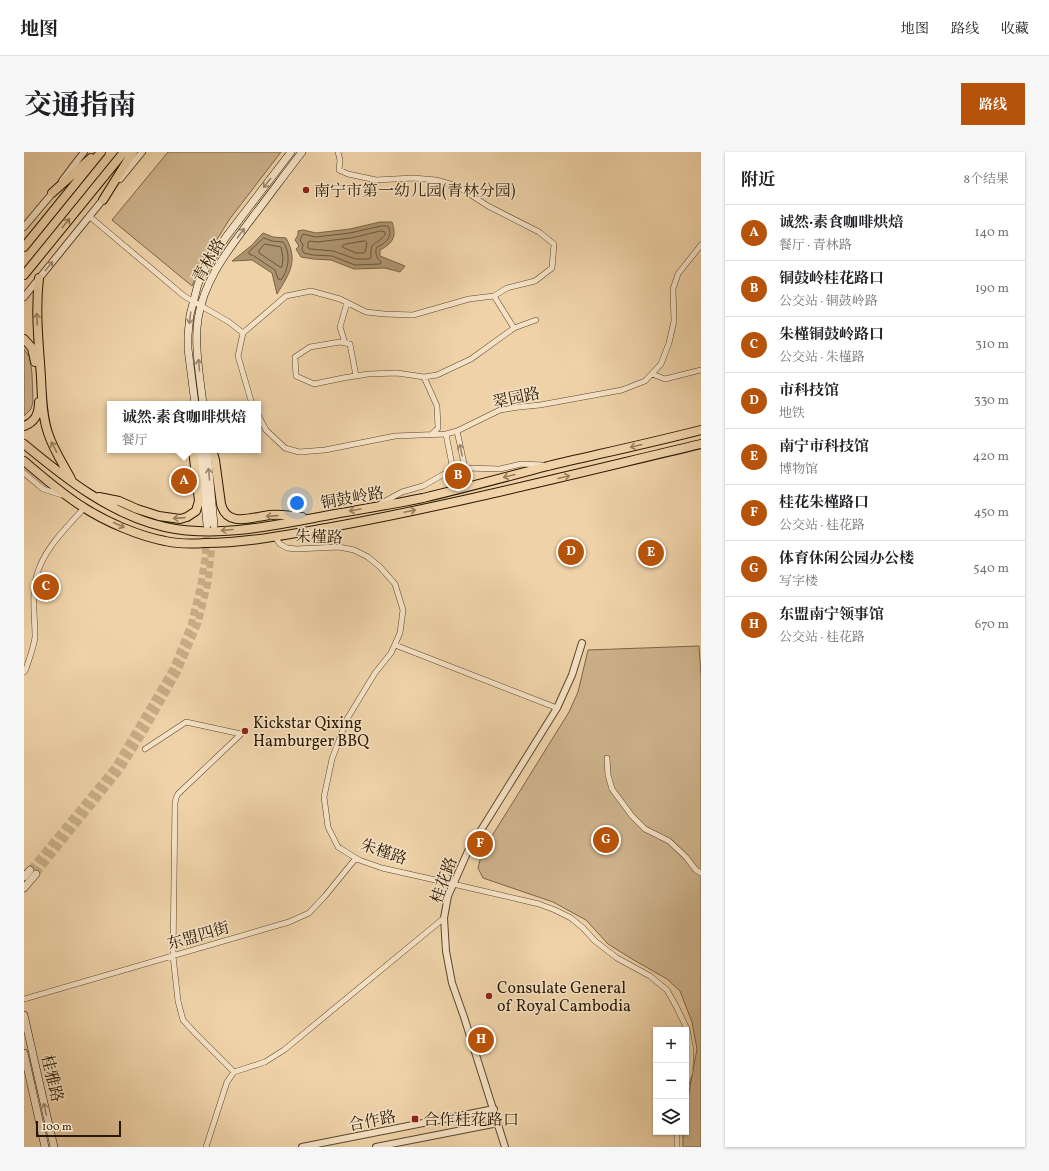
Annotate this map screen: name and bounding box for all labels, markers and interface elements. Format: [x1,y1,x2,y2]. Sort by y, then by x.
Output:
text: 地图 [20,17,58,43]
text: 地图 [901,20,929,39]
text: 路线 [951,20,979,39]
text: 收藏 [1001,20,1029,39]
button: 路线 [961,83,1025,125]
text: 交通指南 [24,87,136,126]
text: 附近 [741,169,775,192]
text: 8个结果 [963,171,1009,189]
one-way arrow [263,177,271,188]
place label: 南宁市第一幼儿园(青林分园) [314,181,516,203]
marker: 南宁市第一幼儿园(青林分园) [301,185,311,195]
text: 诚然·素食咖啡烘焙 [779,213,903,234]
one-way arrow [62,218,71,229]
text: A [749,224,759,242]
text: 140 m [975,224,1009,242]
one-way arrow [237,227,245,238]
street label: 青林路 [188,235,231,287]
text: 餐厅 · 青林路 [779,237,852,255]
one-way arrow [44,261,53,272]
text: 铜鼓岭桂花路口 [779,269,884,290]
text: B [750,280,758,298]
text: 190 m [975,280,1009,298]
text: 公交站 · 铜鼓岭路 [779,293,878,311]
one-way arrow [186,311,194,324]
one-way arrow [33,313,41,326]
text: 朱槿铜鼓岭路口 [779,325,884,346]
text: C [750,336,758,354]
text: 310 m [975,336,1009,354]
text: 公交站 · 朱槿路 [779,349,865,367]
one-way arrow [195,359,202,372]
text: 市科技馆 [779,381,839,402]
street label: 翠园路 [491,383,542,415]
text: D [749,392,759,410]
text: 330 m [974,392,1009,410]
popup [107,401,261,453]
text: 地铁 [779,405,805,423]
text: 诚然·素食咖啡烘焙 [122,408,246,429]
text: 餐厅 [122,432,148,450]
text: 南宁市科技馆 [779,437,869,458]
one-way arrow [50,441,57,453]
one-way arrow [630,443,643,450]
one-way arrow [456,444,464,457]
text: E [750,448,758,466]
text: 420 m [972,448,1009,466]
pin: B [445,461,471,491]
text: 博物馆 [779,461,818,479]
pin: A [171,466,197,496]
one-way arrow [206,468,213,481]
one-way arrow [503,473,516,480]
one-way arrow [557,473,570,481]
street label: 铜鼓岭路 [319,483,386,515]
your location [287,493,307,513]
text: 桂花朱槿路口 [779,493,869,514]
text: F [750,504,758,522]
text: 450 m [974,504,1009,522]
one-way arrow [349,506,362,514]
one-way arrow [403,506,416,514]
one-way arrow [266,512,279,519]
one-way arrow [173,515,186,522]
text: 公交站 · 桂花路 [779,517,865,535]
one-way arrow [112,522,124,529]
street label: 朱槿路 [295,526,343,550]
one-way arrow [221,527,234,534]
pin: D [558,537,584,567]
pin: E [638,538,664,568]
text: 体育休闲公园办公楼 [779,549,914,570]
text: G [749,560,759,578]
text: 540 m [973,560,1009,578]
pin: C [33,572,59,602]
text: 写字楼 [779,573,818,591]
text: 东盟南宁领事馆 [779,605,884,626]
text: H [749,616,759,634]
text: 670 m [975,616,1009,634]
text: 公交站 · 桂花路 [779,629,865,647]
place label: Kickstar Qixing Hamburger BBQ [253,713,370,753]
marker: Kickstar Qixing Hamburger BBQ [240,726,250,736]
pin: G [593,825,619,855]
pin: F [467,829,493,859]
street label: 朱槿路 [357,835,410,871]
street label: 桂花路 [426,854,463,907]
street label: 东盟四街 [165,918,232,956]
place label: Consulate General of Royal Cambodia [497,978,631,1018]
marker: Consulate General of Royal Cambodia [484,991,494,1001]
pin: H [468,1025,494,1055]
map controls [653,1027,689,1135]
button: + [653,1027,689,1063]
street label: 桂雅路 [35,1053,67,1104]
button: − [653,1063,689,1099]
button: layers [653,1099,689,1135]
one-way arrow [41,1103,49,1116]
street label: 合作路 [347,1107,398,1137]
place label: 合作桂花路口 [423,1110,519,1132]
marker: 合作桂花路口 [410,1114,420,1124]
scale bar [36,1119,121,1138]
text: 100 m [42,1120,72,1135]

